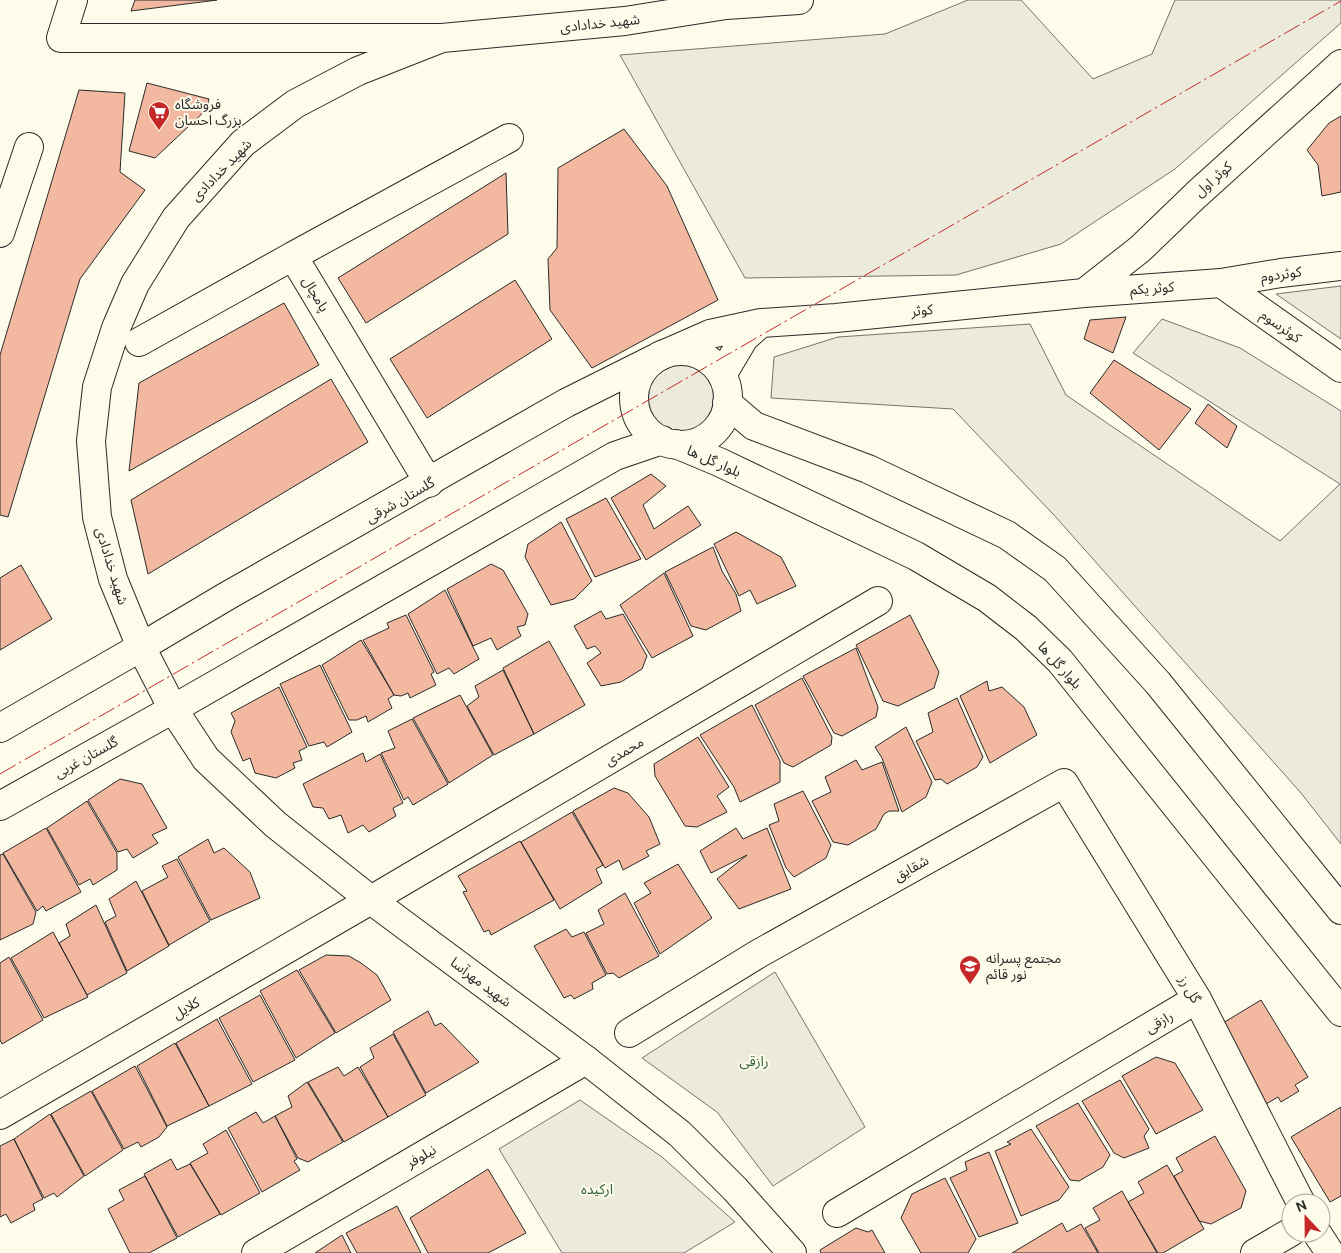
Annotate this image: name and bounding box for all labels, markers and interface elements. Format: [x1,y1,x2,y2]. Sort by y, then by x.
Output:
street label: شهید خدادادی [559,11,641,36]
place label: فروشگاه بزرگ احسان [175,96,242,129]
supermarket icon: فروشگاه بزرگ احسان [147,100,171,131]
street label: شهید خدادادی [187,136,255,205]
street label: کوثر اول [1191,158,1236,201]
street label: کوثردوم [1259,263,1303,288]
street label: پامچال [297,273,333,316]
street label: کوثر یکم [1129,278,1175,301]
street label: کوثر [909,301,934,320]
street label: کوثرسوم [1256,306,1305,348]
street label: بلوار گل ها [684,442,744,481]
street label: گلستان شرقی [363,474,438,527]
street label: شهید خدادادی [92,525,131,607]
street label: بلوار گل ها [1034,638,1085,693]
street label: گلستان غربی [51,733,121,782]
street label: محمدی [602,733,647,770]
street label: شقایق [891,852,932,886]
place label: مجتمع پسرانه نور قائم [986,950,1061,985]
street label: شهید مهرآسا [447,954,515,1011]
school or university icon: مجتمع پسرانه نور قائم [958,954,982,985]
street label: گل رز [1174,971,1205,1006]
street label: کلایل [170,994,203,1023]
street label: رازقی [1142,1008,1176,1037]
park label: رازقی [739,1053,769,1070]
street label: نیلوفر [402,1141,439,1172]
park label: ارکیده [581,1181,613,1198]
north arrow [1281,1193,1331,1243]
text: N [1293,1197,1309,1215]

